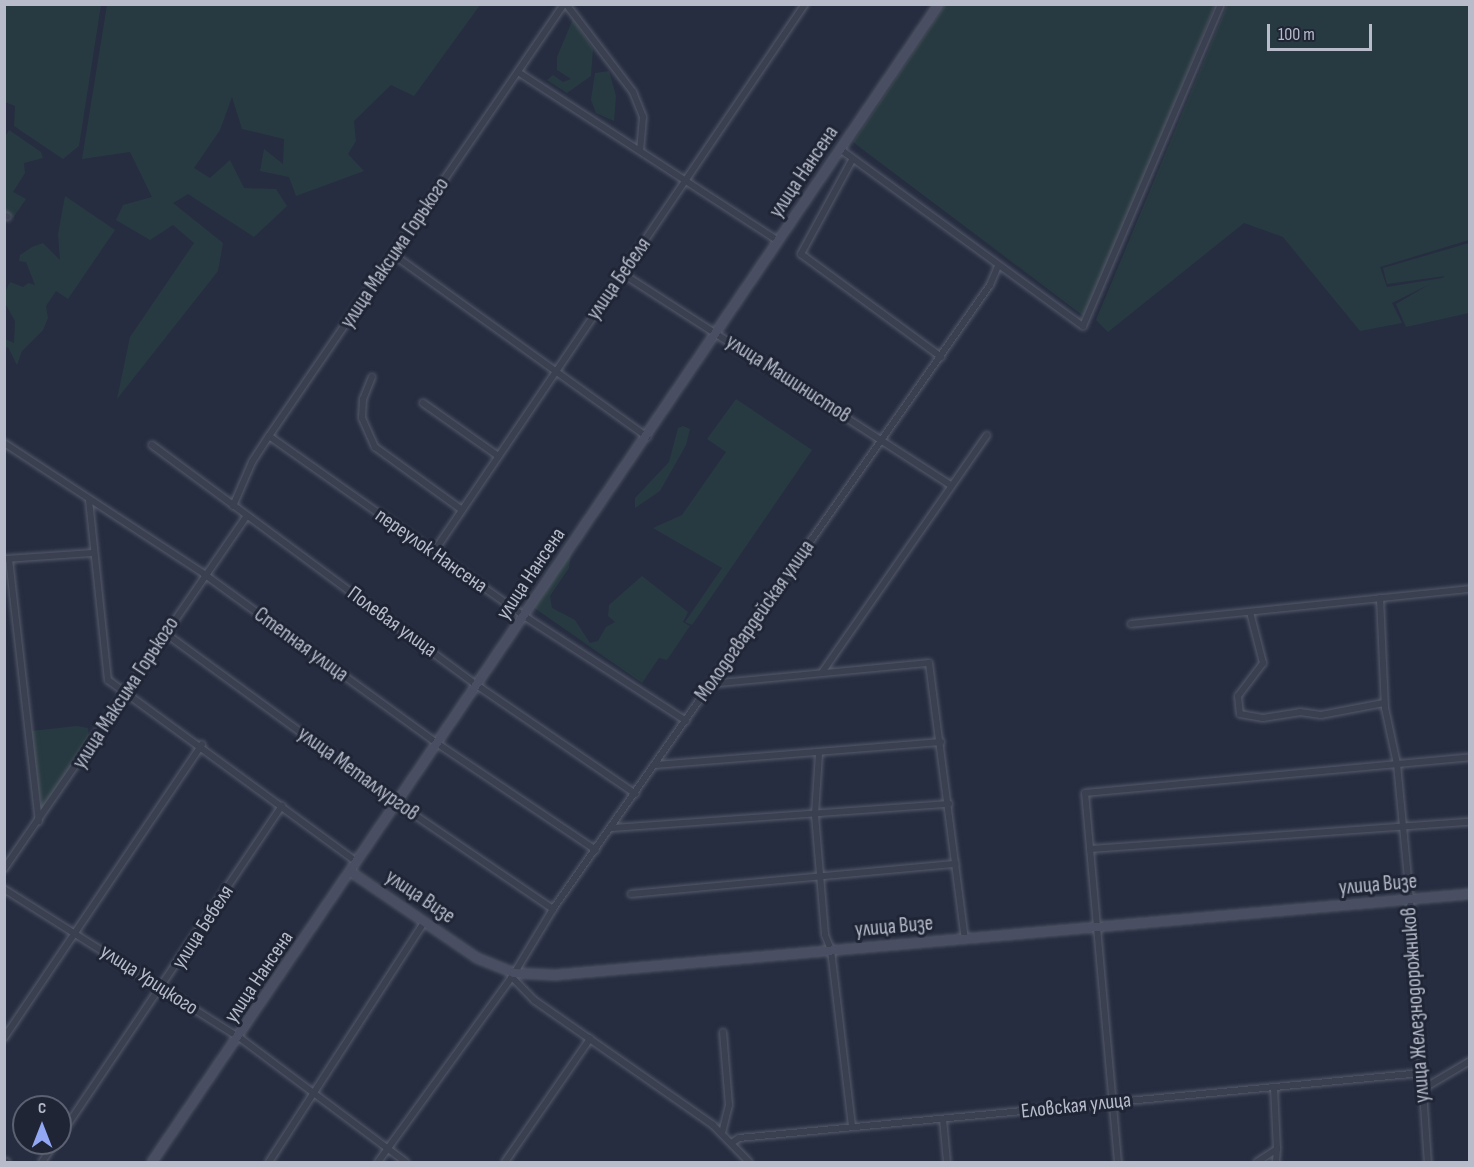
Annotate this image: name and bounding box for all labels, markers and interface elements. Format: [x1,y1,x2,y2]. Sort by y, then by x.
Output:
scale bar [1270,12,1375,50]
text: 100 m [1278,24,1315,45]
street label: улица Нансена [764,121,844,223]
street label: улица Максима Горького [335,173,455,333]
street label: улица Бебеля [581,233,657,325]
street label: улица Машинистов [721,329,855,429]
street label: переулок Нансена [370,503,492,599]
street label: улица Нансена [491,523,571,625]
street label: Молодогвардейская улица [690,536,820,706]
street label: Полевая улица [342,581,442,663]
street label: Степная улица [249,602,353,688]
street label: улица Максима Горького [67,612,185,774]
street label: улица Металлургов [292,722,424,826]
street label: улица Визе [380,865,460,929]
street label: улица Визе [1338,869,1418,901]
street label: улица Бебеля [167,880,239,974]
street label: улица Железнодорожников [1397,906,1435,1104]
street label: улица Визе [854,911,934,943]
street label: улица Нансена [219,926,299,1028]
street label: улица Урицкого [95,939,203,1021]
street label: Еловская улица [1020,1088,1132,1124]
north arrow [12,1095,72,1155]
text: С [38,1099,46,1118]

